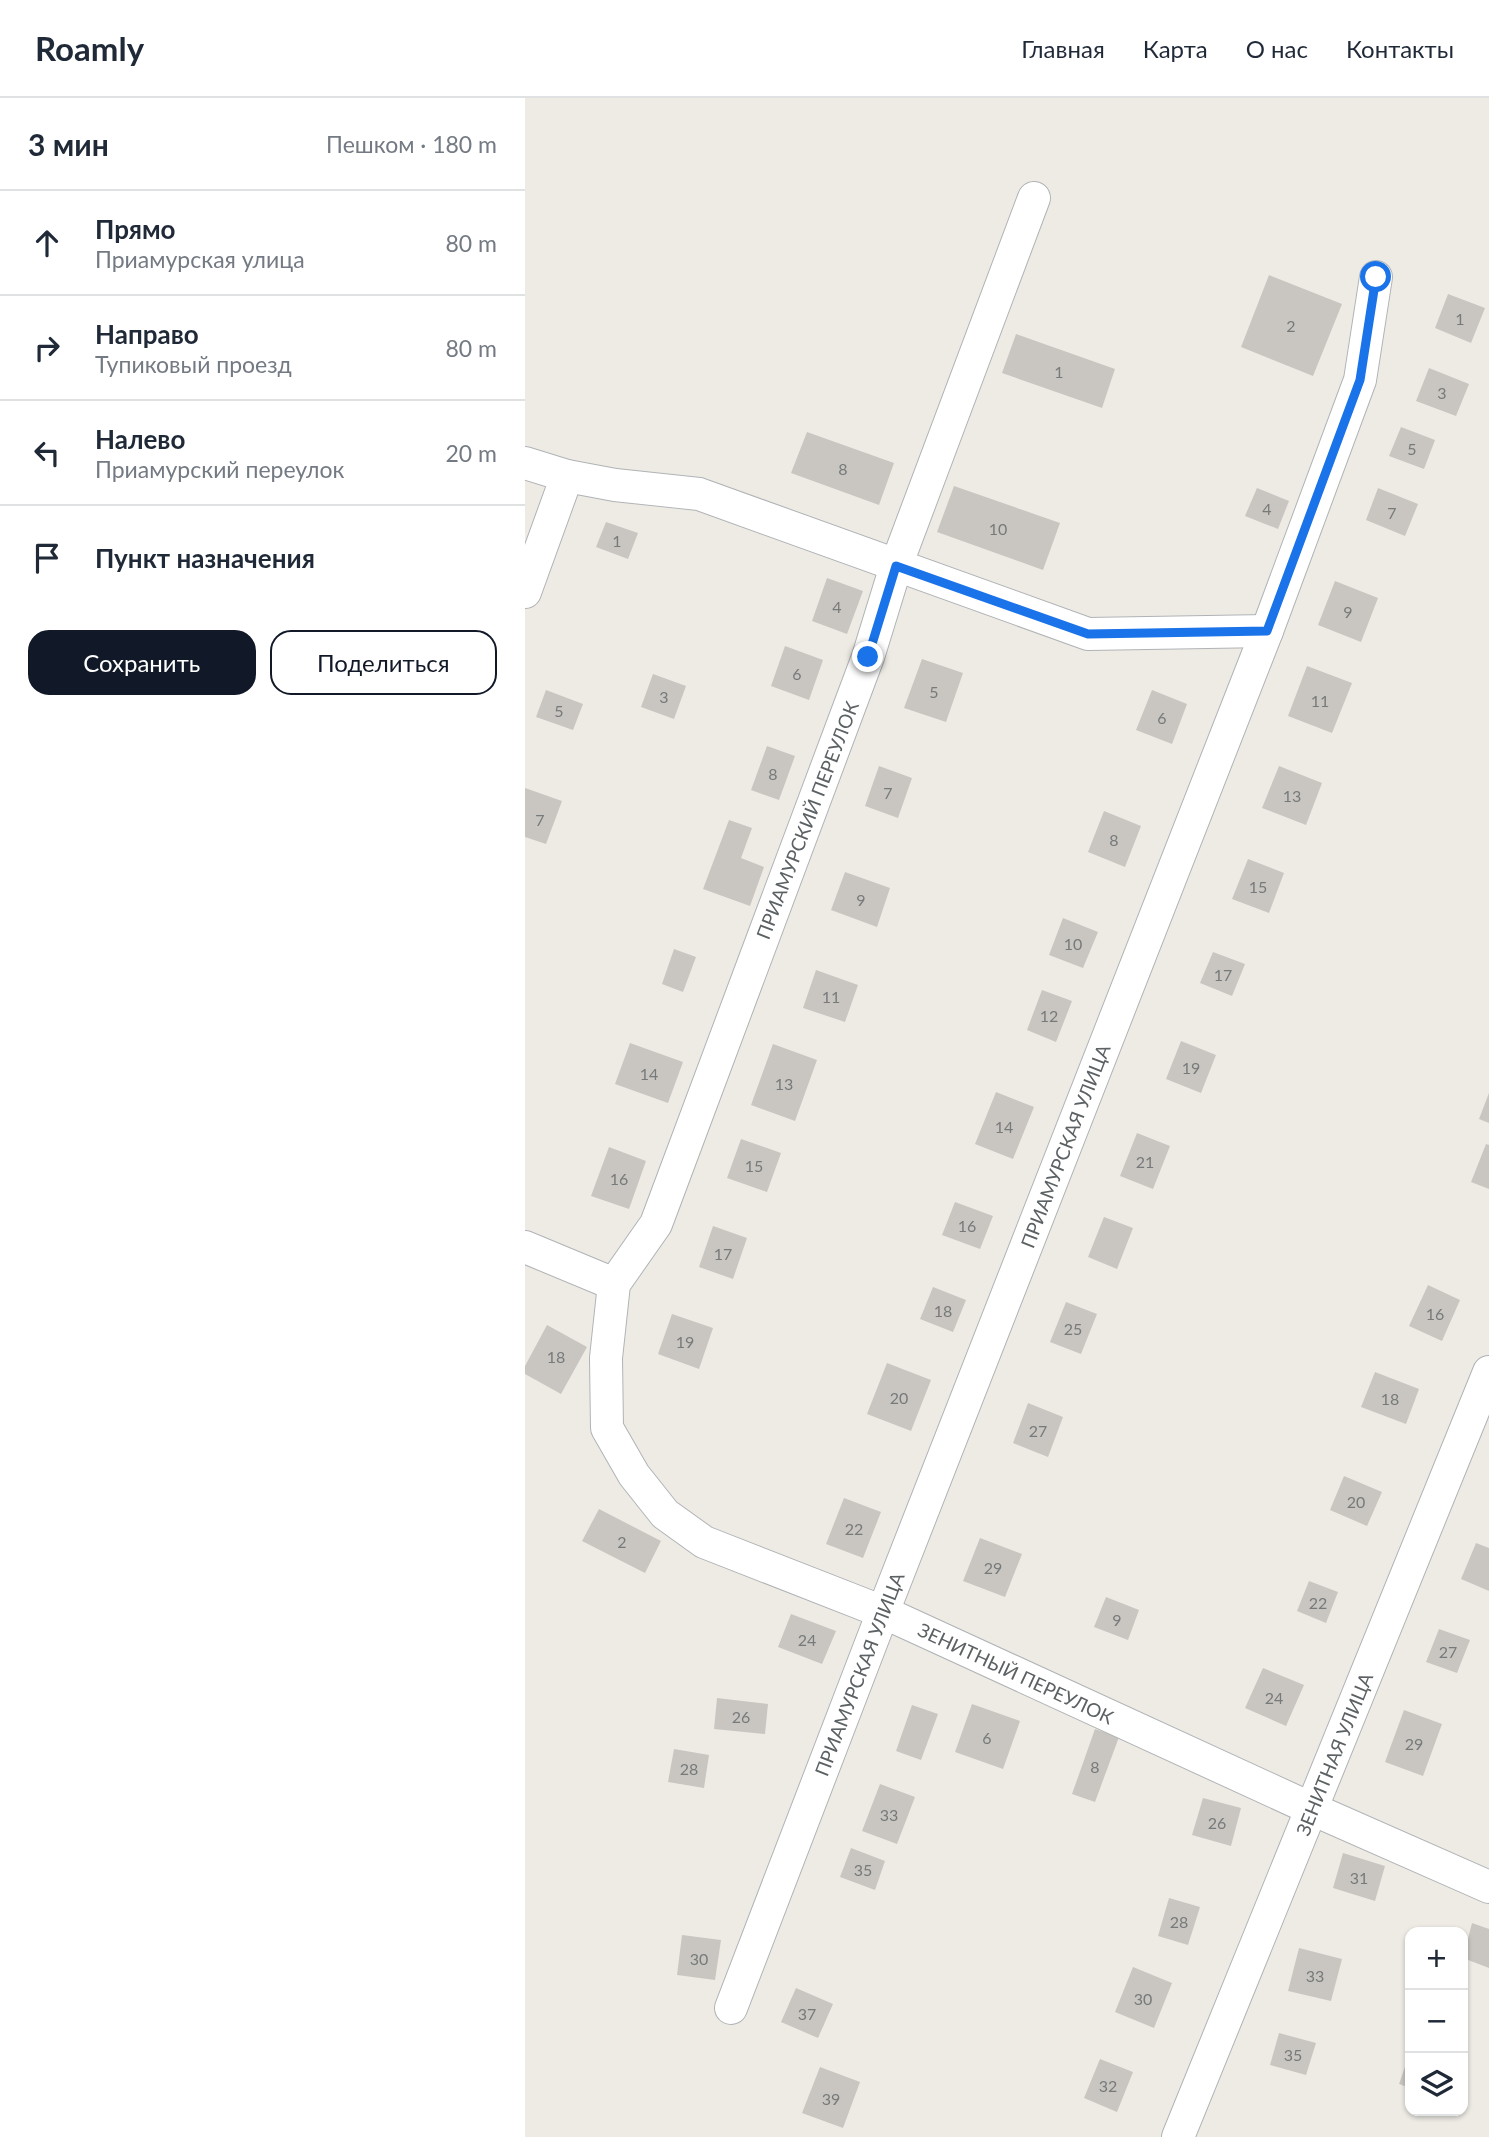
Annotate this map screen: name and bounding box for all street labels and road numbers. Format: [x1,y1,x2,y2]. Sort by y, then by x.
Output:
street label: ПРИАМУРСКИЙ ПЕРЕУЛОК [751,698,863,942]
street label: ПРИАМУРСКАЯ УЛИЦА [1016,1041,1115,1251]
street label: ПРИАМУРСКАЯ УЛИЦА [810,1569,909,1779]
street label: ЗЕНИТНЫЙ ПЕРЕУЛОК [915,1618,1118,1729]
street label: ЗЕНИТНАЯ УЛИЦА [1291,1669,1377,1839]

